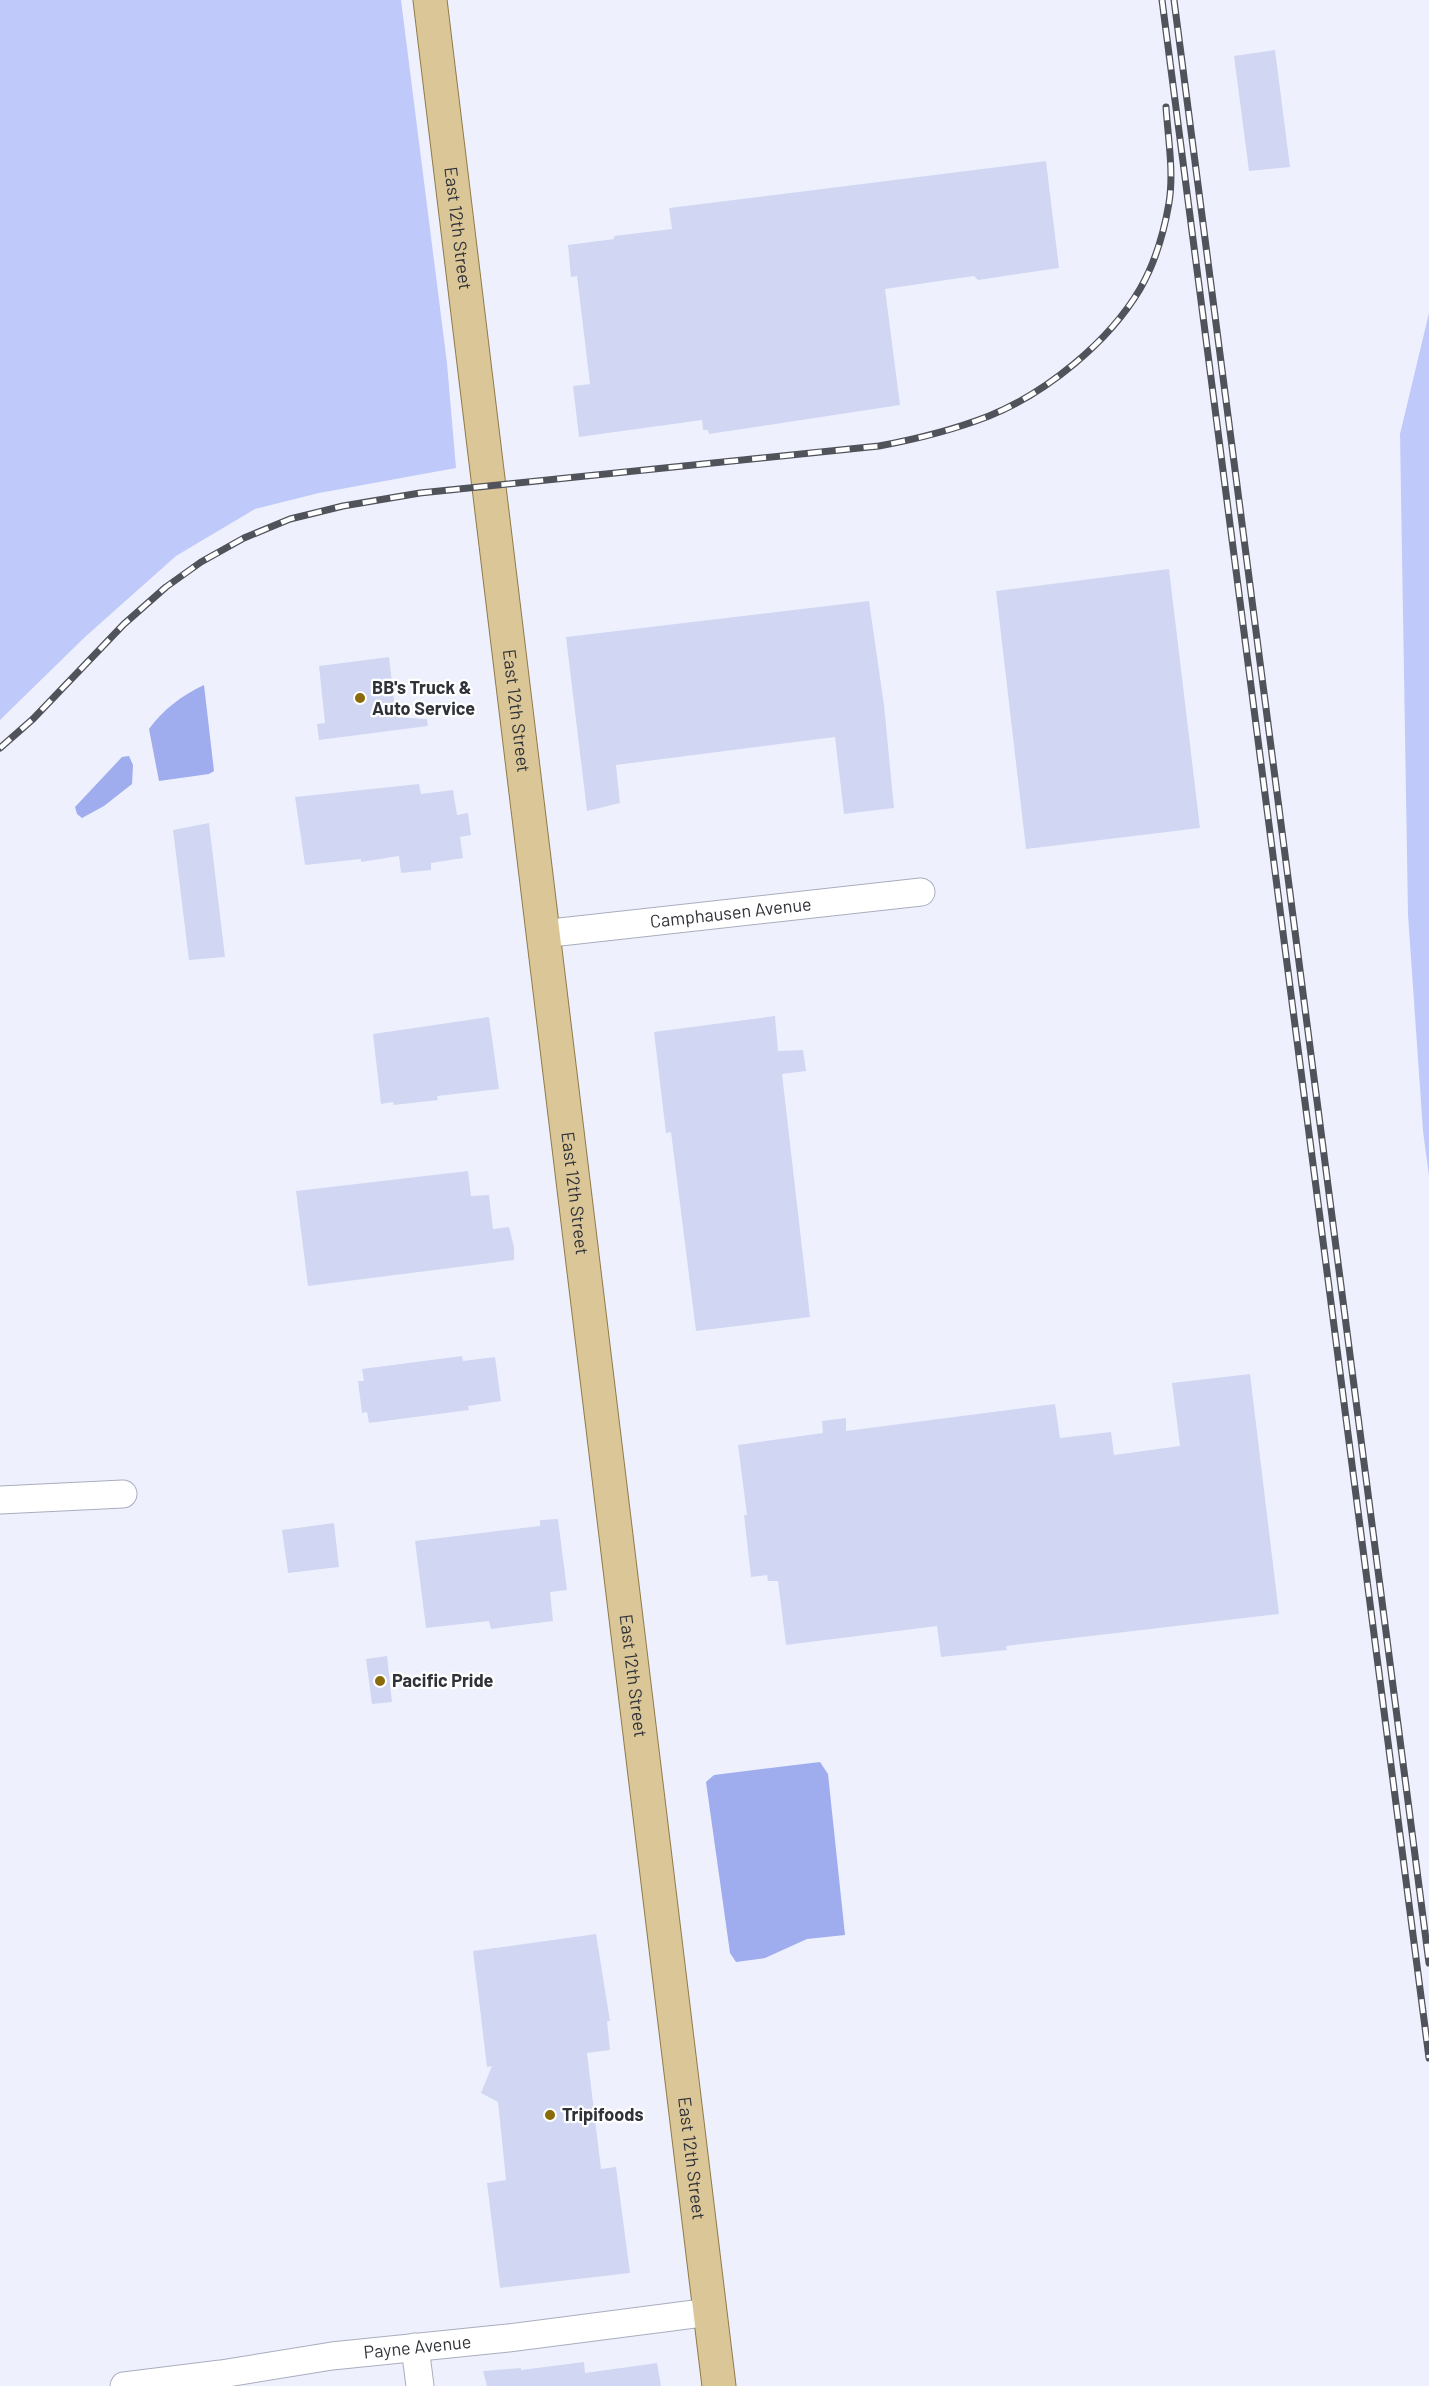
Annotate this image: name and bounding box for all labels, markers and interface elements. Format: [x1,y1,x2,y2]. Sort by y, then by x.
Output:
street label: East 12th Street [440,165,477,291]
street label: East 12th Street [499,648,535,774]
place label: BB's Truck & Auto Service [372,676,475,719]
marker: BB's Truck & Auto Service [353,691,367,705]
street label: Camphausen Avenue [649,892,813,932]
street label: East 12th Street [557,1130,594,1256]
street label: East 12th Street [616,1613,652,1738]
place label: Pacific Pride [392,1669,494,1691]
marker: Pacific Pride [373,1674,387,1688]
street label: East 12th Street [674,2095,711,2221]
place label: Tripifoods [562,2103,644,2125]
marker: Tripifoods [543,2108,557,2122]
street label: Payne Avenue [362,2330,472,2363]

